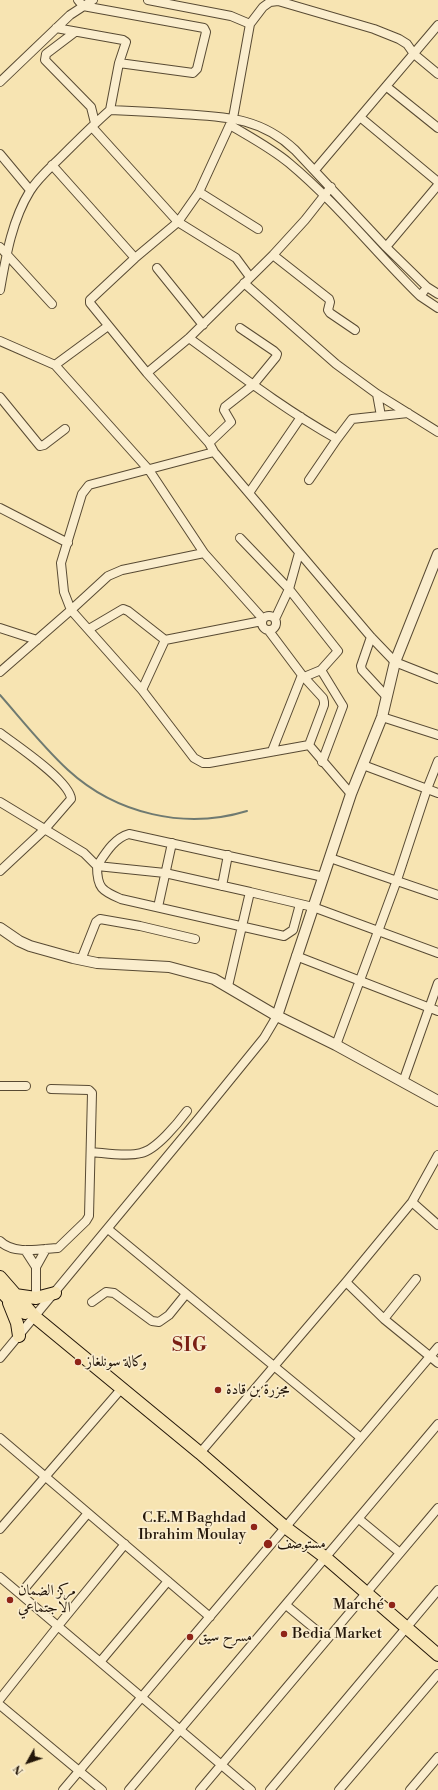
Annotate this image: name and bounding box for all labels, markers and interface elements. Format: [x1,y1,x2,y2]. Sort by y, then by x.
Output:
district label: SIG [172,1335,208,1357]
place label: وكالة سونلغاز [86,1353,147,1371]
marker: وكالة سونلغاز [73,1357,83,1367]
place label: مجزرة بن قادة [226,1381,289,1399]
marker: مجزرة بن قادة [213,1385,223,1395]
place label: C.E.M Baghdad Ibrahim Moulay [138,1509,246,1544]
marker: C.E.M Baghdad Ibrahim Moulay [249,1522,259,1532]
place label: مستوصف [277,1535,326,1553]
marker: مستوصف [262,1538,274,1550]
place label: مركز الضمان الاجتماعي [18,1582,76,1617]
marker: مركز الضمان الاجتماعي [5,1595,15,1605]
place label: Marché [333,1596,384,1614]
marker: Marché [387,1600,397,1610]
place label: Bedia Market [292,1625,382,1643]
place label: مسرح سيق [198,1628,252,1646]
marker: Bedia Market [279,1629,289,1639]
marker: مسرح سيق [185,1632,195,1642]
north arrow [8,1742,48,1782]
text: N [11,1762,27,1778]

